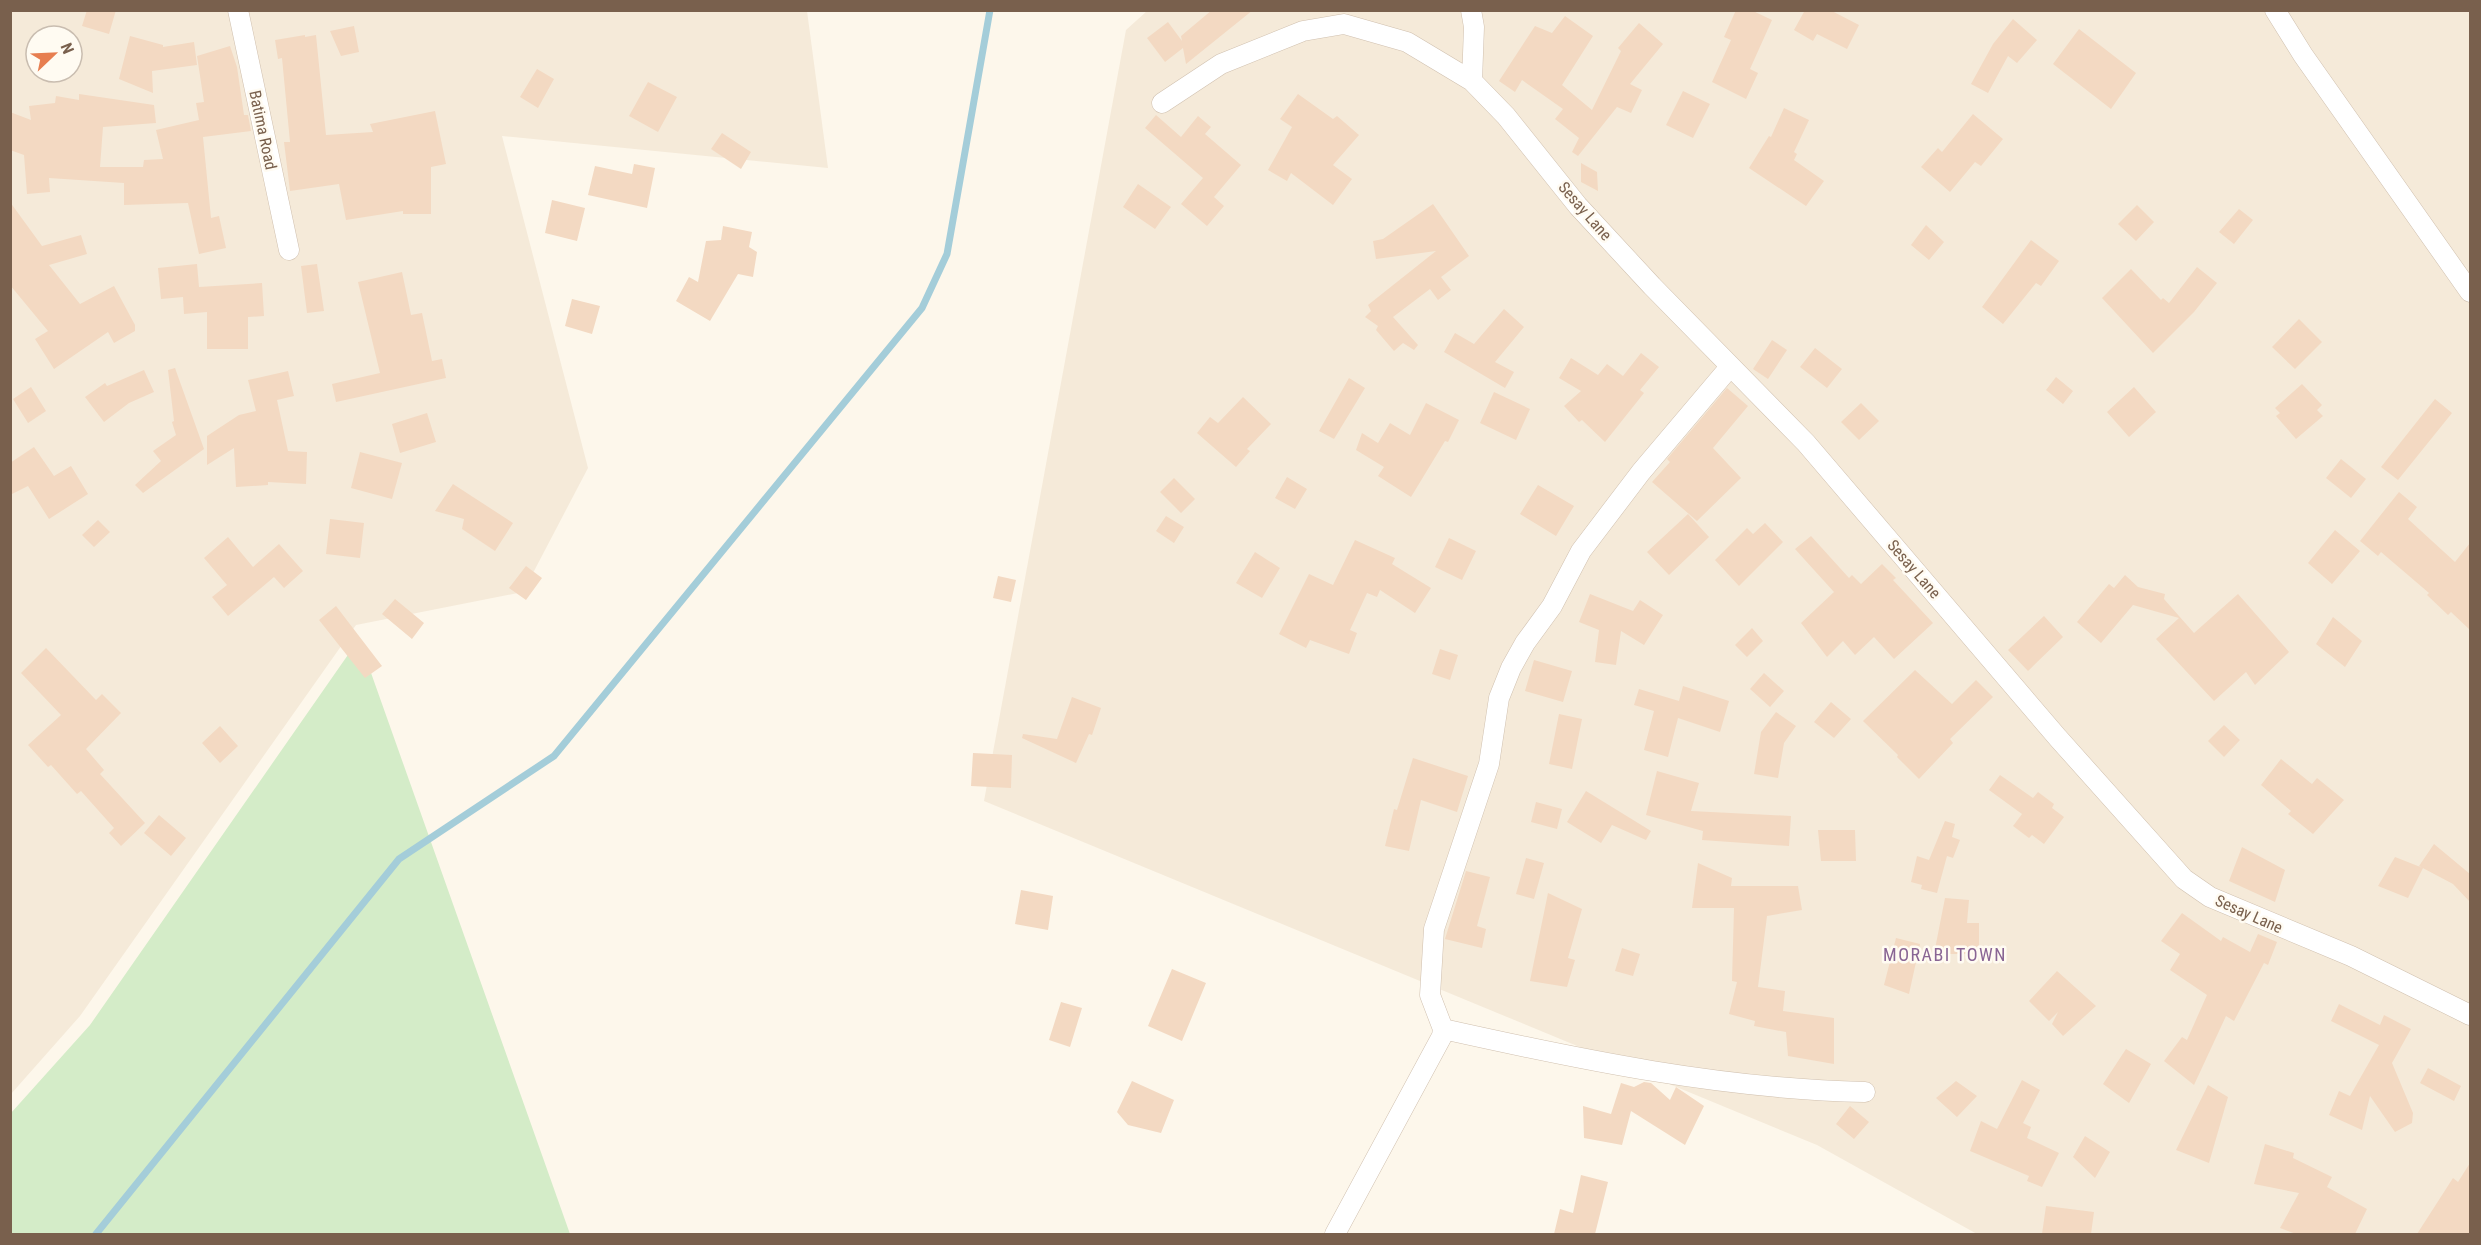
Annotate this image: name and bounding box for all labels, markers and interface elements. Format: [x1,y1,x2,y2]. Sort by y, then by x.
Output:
north arrow [24,24,84,84]
text: N [57,40,78,57]
street label: Batima Road [245,89,281,171]
street label: Sesay Lane [1554,178,1616,244]
street label: Sesay Lane [1883,536,1945,602]
street label: Sesay Lane [2212,891,2286,937]
district label: MORABI TOWN [1883,944,2007,965]

